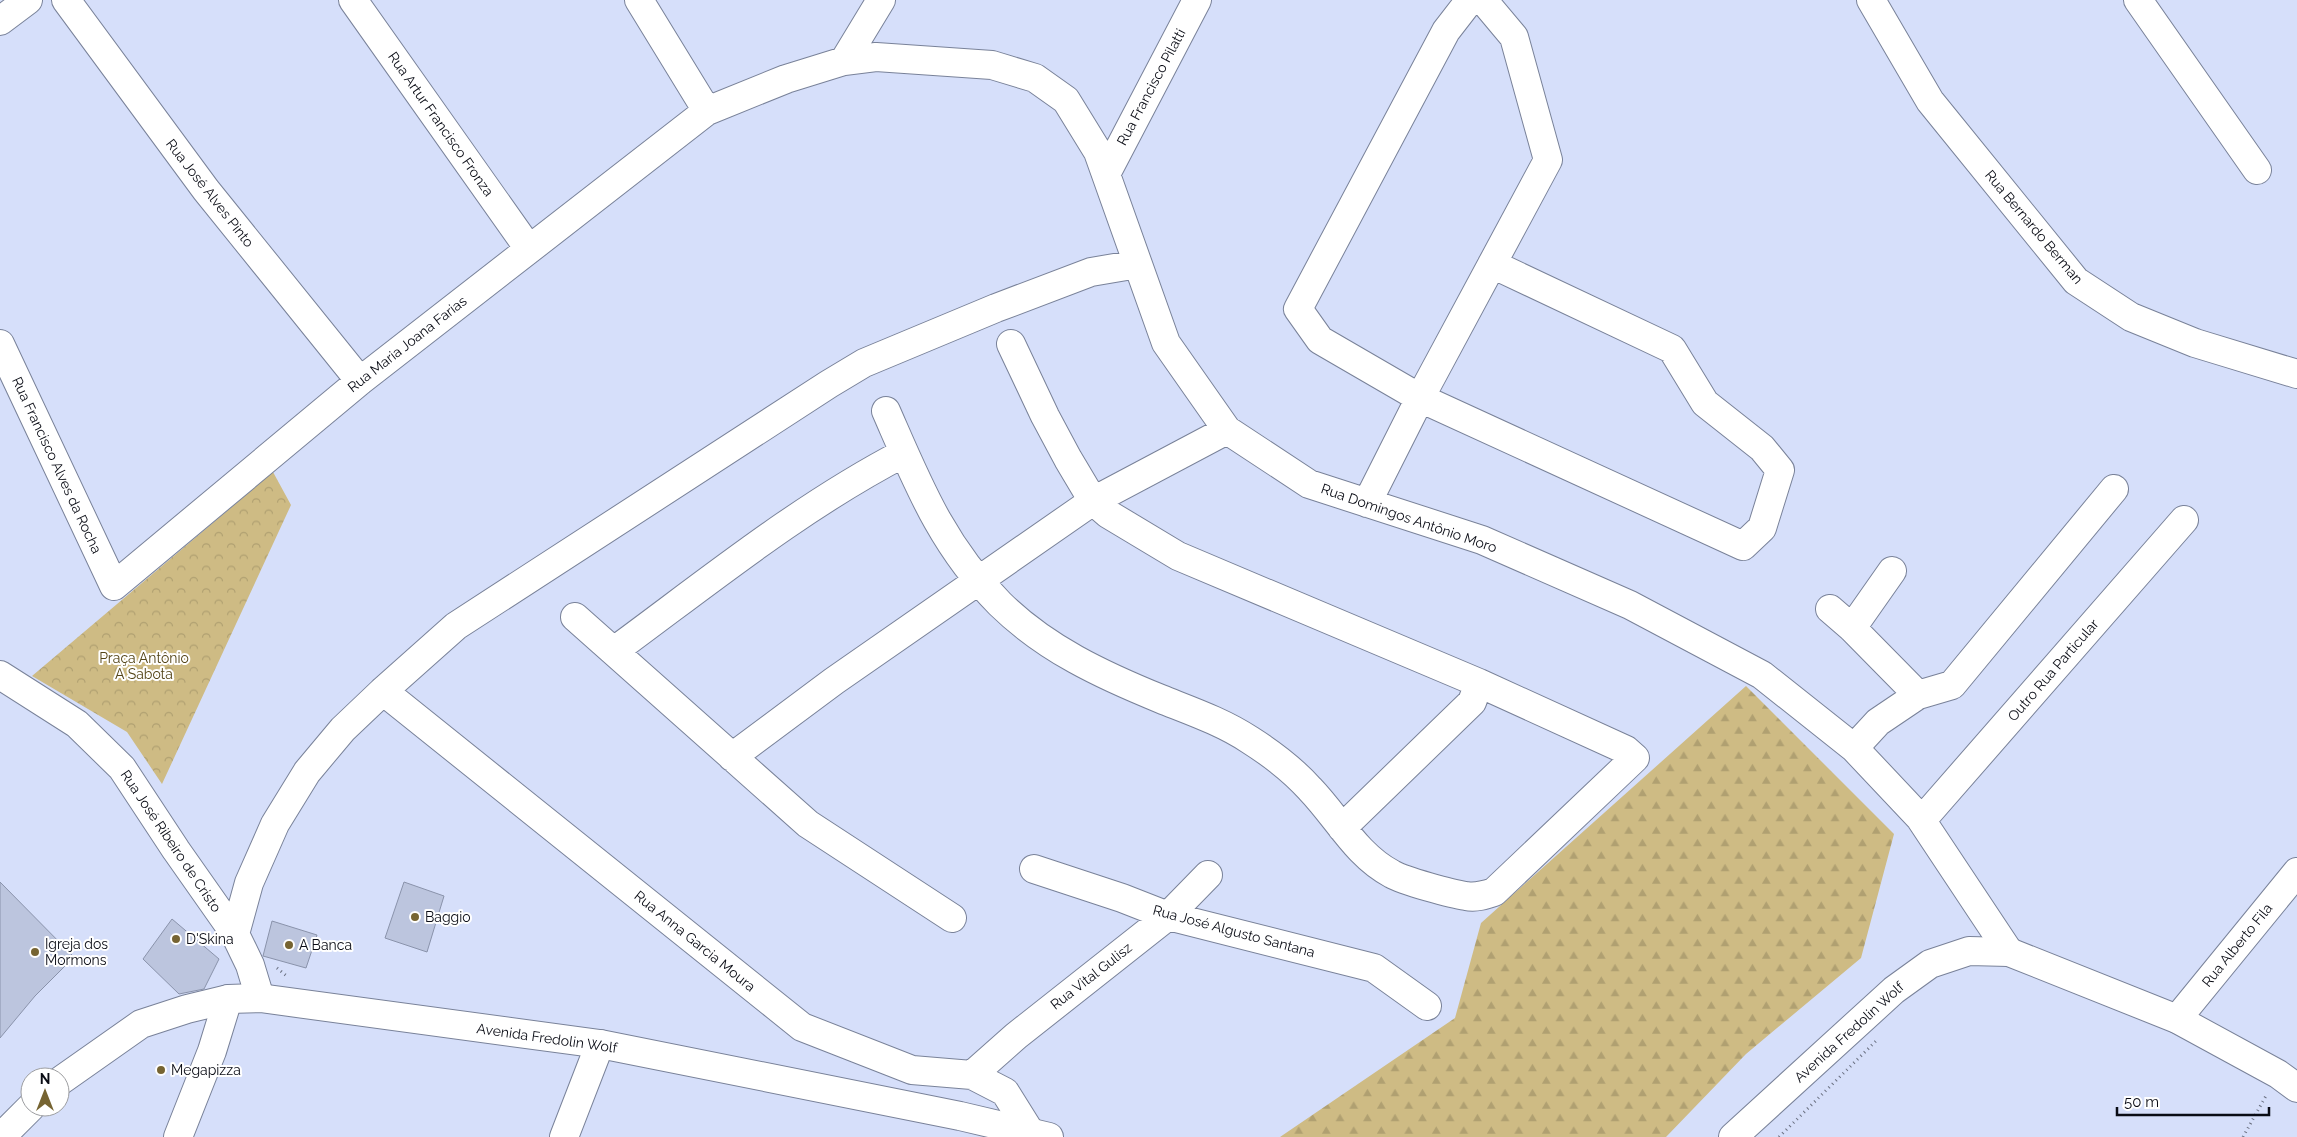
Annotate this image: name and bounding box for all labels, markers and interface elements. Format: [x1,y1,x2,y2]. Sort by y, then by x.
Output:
street label: Rua Francisco Pilatti [1114,26,1188,148]
street label: Rua Artur Francisco Fronza [385,49,497,199]
street label: Rua José Alves Pinto [163,136,257,250]
street label: Rua Bernardo Berman [1982,167,2086,287]
street label: Rua Maria Joana Farias [344,292,470,395]
street label: Rua Francisco Alves da Rocha [9,374,105,556]
street label: Rua Domingos Antônio Moro [1319,480,1499,556]
street label: Outro Rua Particular [2004,616,2102,724]
park label: Praça Antônio A Sabota [99,650,189,682]
street label: Rua José Ribeiro de Cristo [117,767,225,915]
street label: Rua Anna Garcia Moura [631,887,759,995]
street label: Rua Alberto Fila [2199,900,2275,990]
street label: Rua José Algusto Santana [1151,902,1317,960]
place label: Baggio [425,909,471,925]
marker: Baggio [409,911,421,923]
place label: D'Skina [186,931,234,947]
marker: D'Skina [170,933,182,945]
place label: Igreja dos Mormons [45,936,108,968]
place label: A Banca [299,937,352,953]
marker: A Banca [283,939,295,951]
street label: Rua Vital Gulisz [1047,939,1135,1013]
marker: Igreja dos Mormons [29,946,41,958]
street label: Avenida Fredolin Wolf [1791,978,1908,1085]
street label: Avenida Fredolin Wolf [476,1020,620,1056]
place label: Megapizza [171,1062,241,1078]
marker: Megapizza [155,1064,167,1076]
north arrow [20,1067,70,1117]
text: N [40,1071,50,1087]
scale bar [2117,1084,2270,1116]
text: 50 m [2124,1093,2159,1111]

